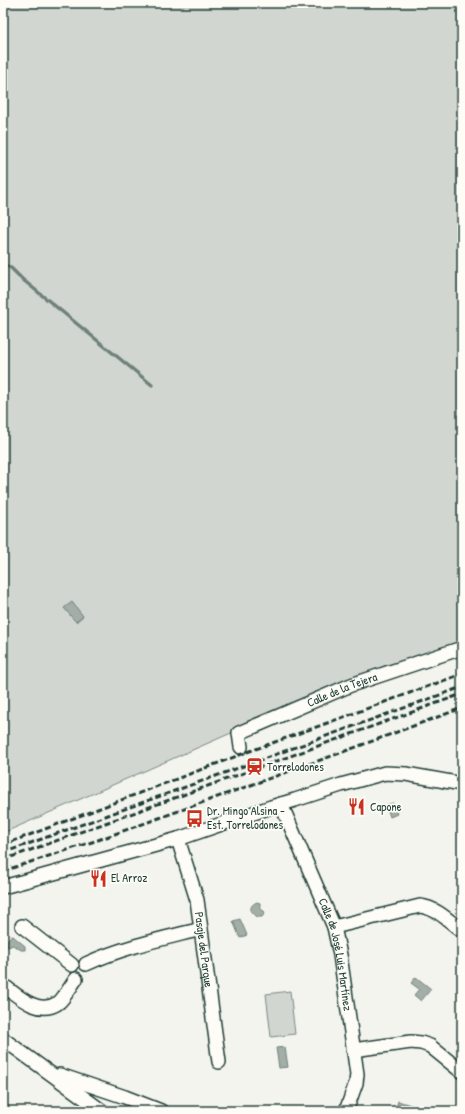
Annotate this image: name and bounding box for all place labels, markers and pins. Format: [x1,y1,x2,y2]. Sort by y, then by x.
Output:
station icon: Torrelodones [244,757,264,777]
place label: Torrelodones [267,758,324,775]
restaurant icon: Capone [347,797,367,817]
place label: Capone [370,798,402,815]
place label: Dr. Mingo Alsina - Est. Torrelodones [207,802,285,833]
bus stop icon: Dr. Mingo Alsina - Est. Torrelodones [184,808,204,828]
restaurant icon: El Arroz [88,868,108,888]
place label: El Arroz [111,869,147,886]

